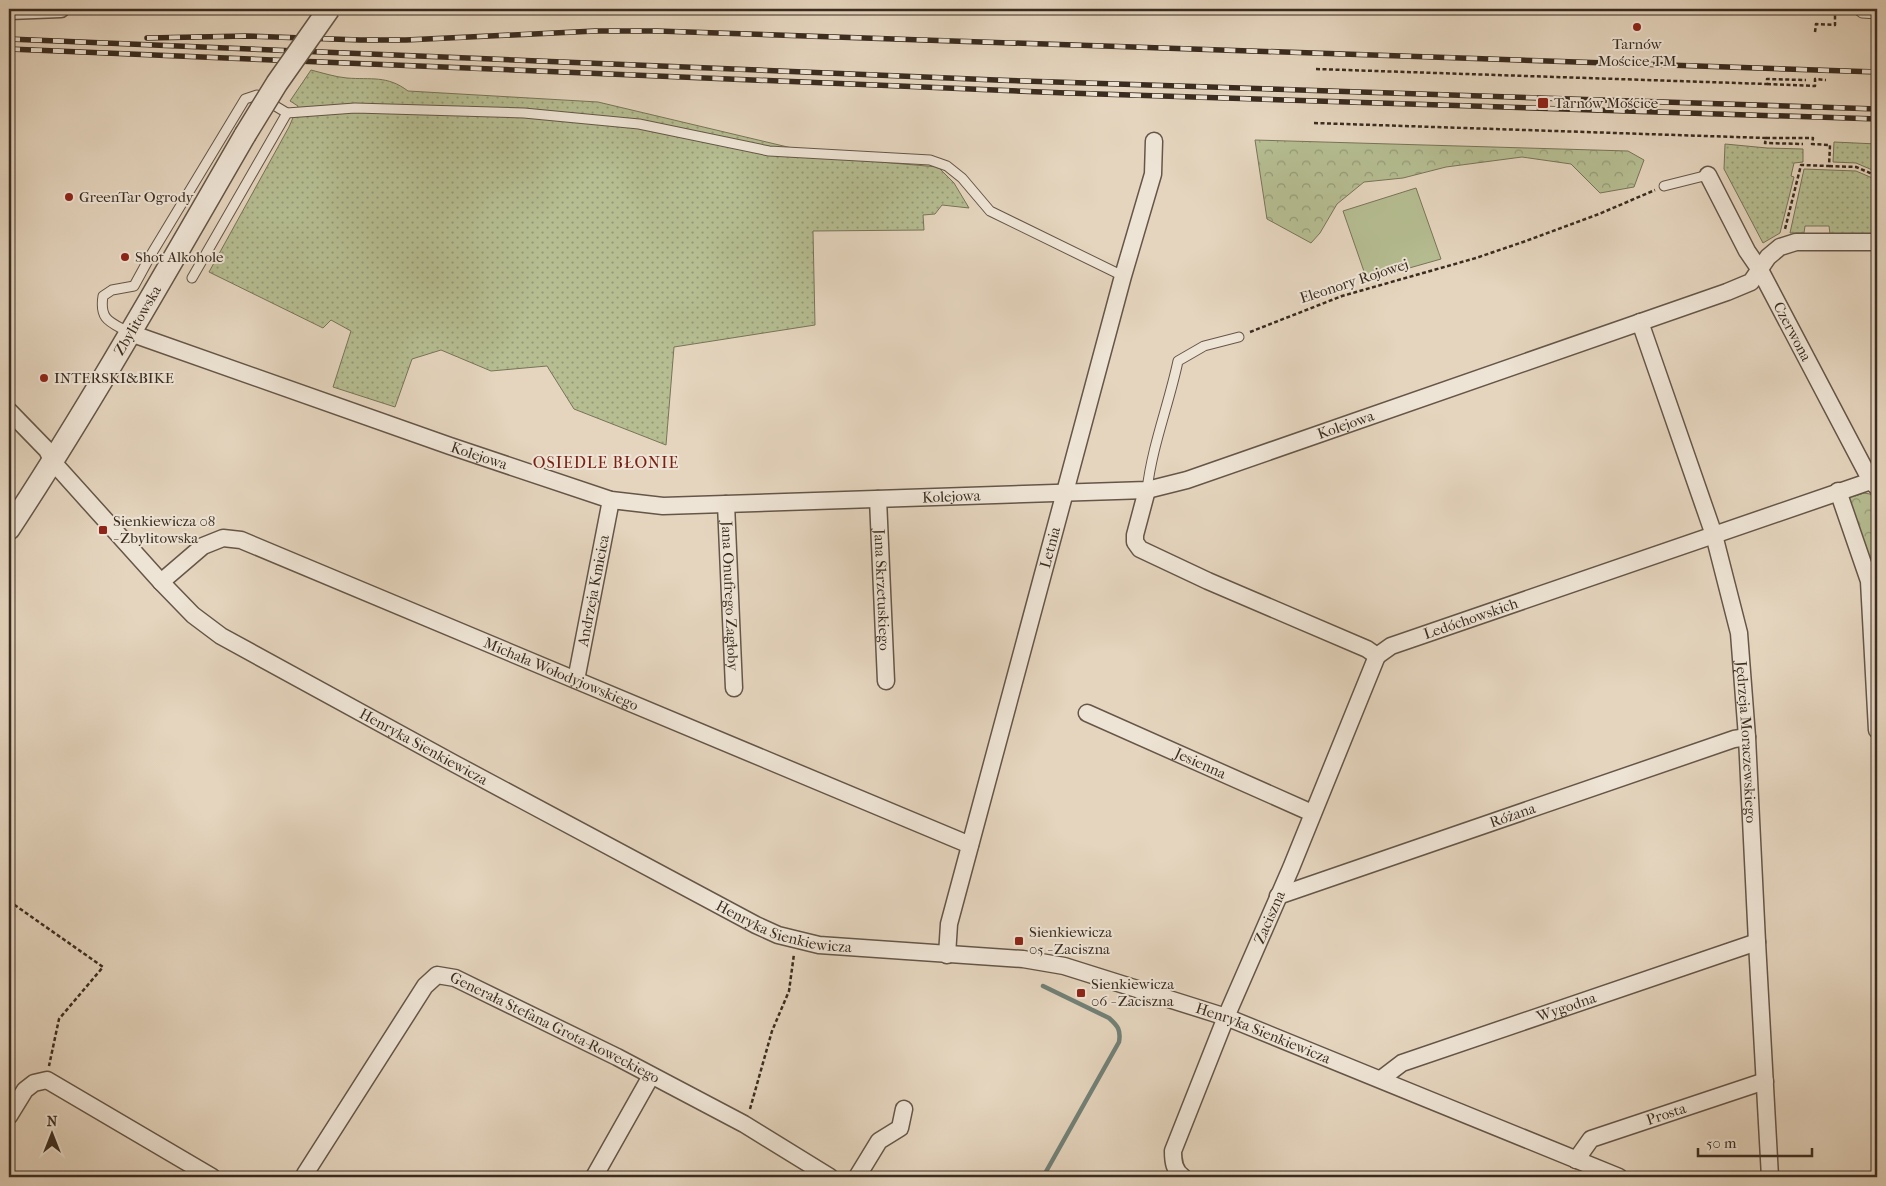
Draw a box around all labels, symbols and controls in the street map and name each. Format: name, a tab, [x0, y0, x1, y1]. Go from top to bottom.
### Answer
marker: Tarnów Mościce TM	[1631, 21, 1643, 33]
place label: Tarnów Mościce TM	[1598, 35, 1677, 70]
place label: Tarnów Mościce	[1554, 94, 1659, 112]
marker: Tarnów Mościce	[1536, 96, 1550, 110]
place label: GreenTar Ogrody	[79, 188, 195, 206]
marker: GreenTar Ogrody	[63, 191, 75, 203]
place label: Shot Alkohole	[135, 248, 224, 266]
marker: Shot Alkohole	[119, 251, 131, 263]
street label: Eleonory Rojowej	[1297, 255, 1411, 307]
street label: Zbylitowska	[110, 281, 166, 359]
street label: Czerwona	[1769, 299, 1816, 365]
place label: INTERSKI&BIKE	[54, 369, 174, 387]
marker: INTERSKI&BIKE	[38, 372, 50, 384]
street label: Kolejowa	[1315, 406, 1377, 443]
street label: Kolejowa	[448, 438, 511, 474]
district label: OSIEDLE BŁONIE	[533, 453, 679, 472]
street label: Kolejowa	[922, 486, 982, 506]
place label: Sienkiewicza 08 - Zbylitowska	[113, 512, 215, 547]
street label: Jana Onufrego Zagłoby	[718, 520, 742, 672]
marker: Sienkiewicza 08 - Zbylitowska	[97, 524, 109, 536]
street label: Letnia	[1036, 524, 1065, 570]
street label: Jana Skrzetuskiego	[870, 528, 894, 651]
street label: Andrzeja Kmicica	[574, 532, 613, 649]
street label: Ledóchowskich	[1421, 594, 1521, 643]
street label: Michała Wołodyjowskiego	[481, 634, 642, 714]
street label: Jędrzeja Moraczewskiego	[1732, 660, 1760, 824]
street label: Henryka Sienkiewicza	[356, 704, 492, 789]
street label: Jesienna	[1171, 744, 1230, 783]
street label: Różana	[1487, 799, 1539, 832]
street label: Zaciszna	[1250, 887, 1289, 947]
street label: Henryka Sienkiewicza	[713, 896, 853, 956]
place label: Sienkiewicza 05 - Zaciszna	[1029, 923, 1113, 958]
marker: Sienkiewicza 05 - Zaciszna	[1013, 935, 1025, 947]
street label: Generała Stefana Grota-Roweckiego	[447, 968, 663, 1087]
place label: Sienkiewicza 06 - Zaciszna	[1091, 975, 1175, 1010]
marker: Sienkiewicza 06 - Zaciszna	[1075, 987, 1087, 999]
street label: Wygodna	[1533, 988, 1599, 1026]
street label: Henryka Sienkiewicza	[1194, 999, 1334, 1068]
street label: Prosta	[1644, 1099, 1689, 1129]
north arrow	[28, 1108, 78, 1158]
text: N	[47, 1113, 58, 1130]
scale bar	[1698, 1126, 1812, 1158]
text: 50 m	[1706, 1134, 1737, 1152]

